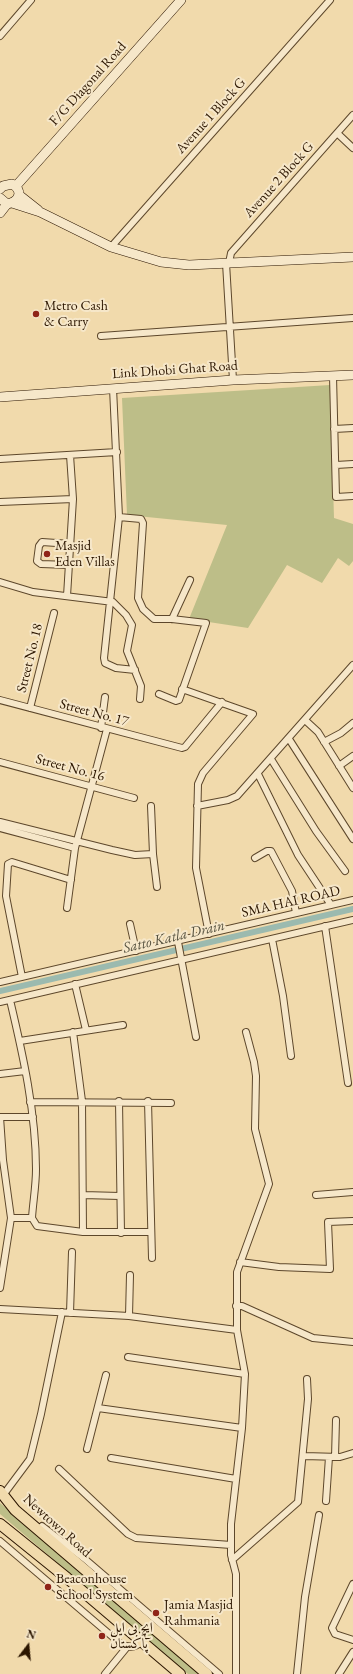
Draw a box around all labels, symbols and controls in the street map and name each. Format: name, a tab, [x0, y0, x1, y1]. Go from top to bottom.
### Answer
street label: F/G Diagonal Road	[46, 39, 130, 129]
street label: Avenue 1 Block G	[173, 75, 249, 157]
street label: Avenue 2 Block G	[241, 139, 317, 221]
place label: Metro Cash & Carry	[44, 298, 108, 330]
marker: Metro Cash & Carry	[31, 309, 41, 319]
street label: Link Dhobi Ghat Road	[112, 357, 238, 383]
place label: Masjid Eden Villas	[55, 538, 115, 570]
marker: Masjid Eden Villas	[42, 549, 52, 559]
street label: Street No. 18	[13, 622, 47, 694]
street label: Street No. 17	[58, 696, 130, 730]
street label: Street No. 16	[34, 751, 106, 785]
street label: SMA HAI ROAD	[240, 882, 342, 922]
water label: Satto Katla Drain	[121, 917, 227, 957]
street label: Newtown Road	[19, 1491, 95, 1561]
place label: Beaconhouse School System	[56, 1571, 133, 1604]
marker: Beaconhouse School System	[43, 1582, 53, 1592]
place label: Jamia Masjid Rahmania	[164, 1597, 233, 1630]
marker: Jamia Masjid Rahmania	[151, 1608, 161, 1618]
place label: ایچ بی ایل پاکستان	[110, 1620, 153, 1652]
north arrow	[8, 1626, 48, 1666]
text: N	[25, 1627, 38, 1642]
marker: ایچ بی ایل پاکستان	[97, 1631, 107, 1641]

